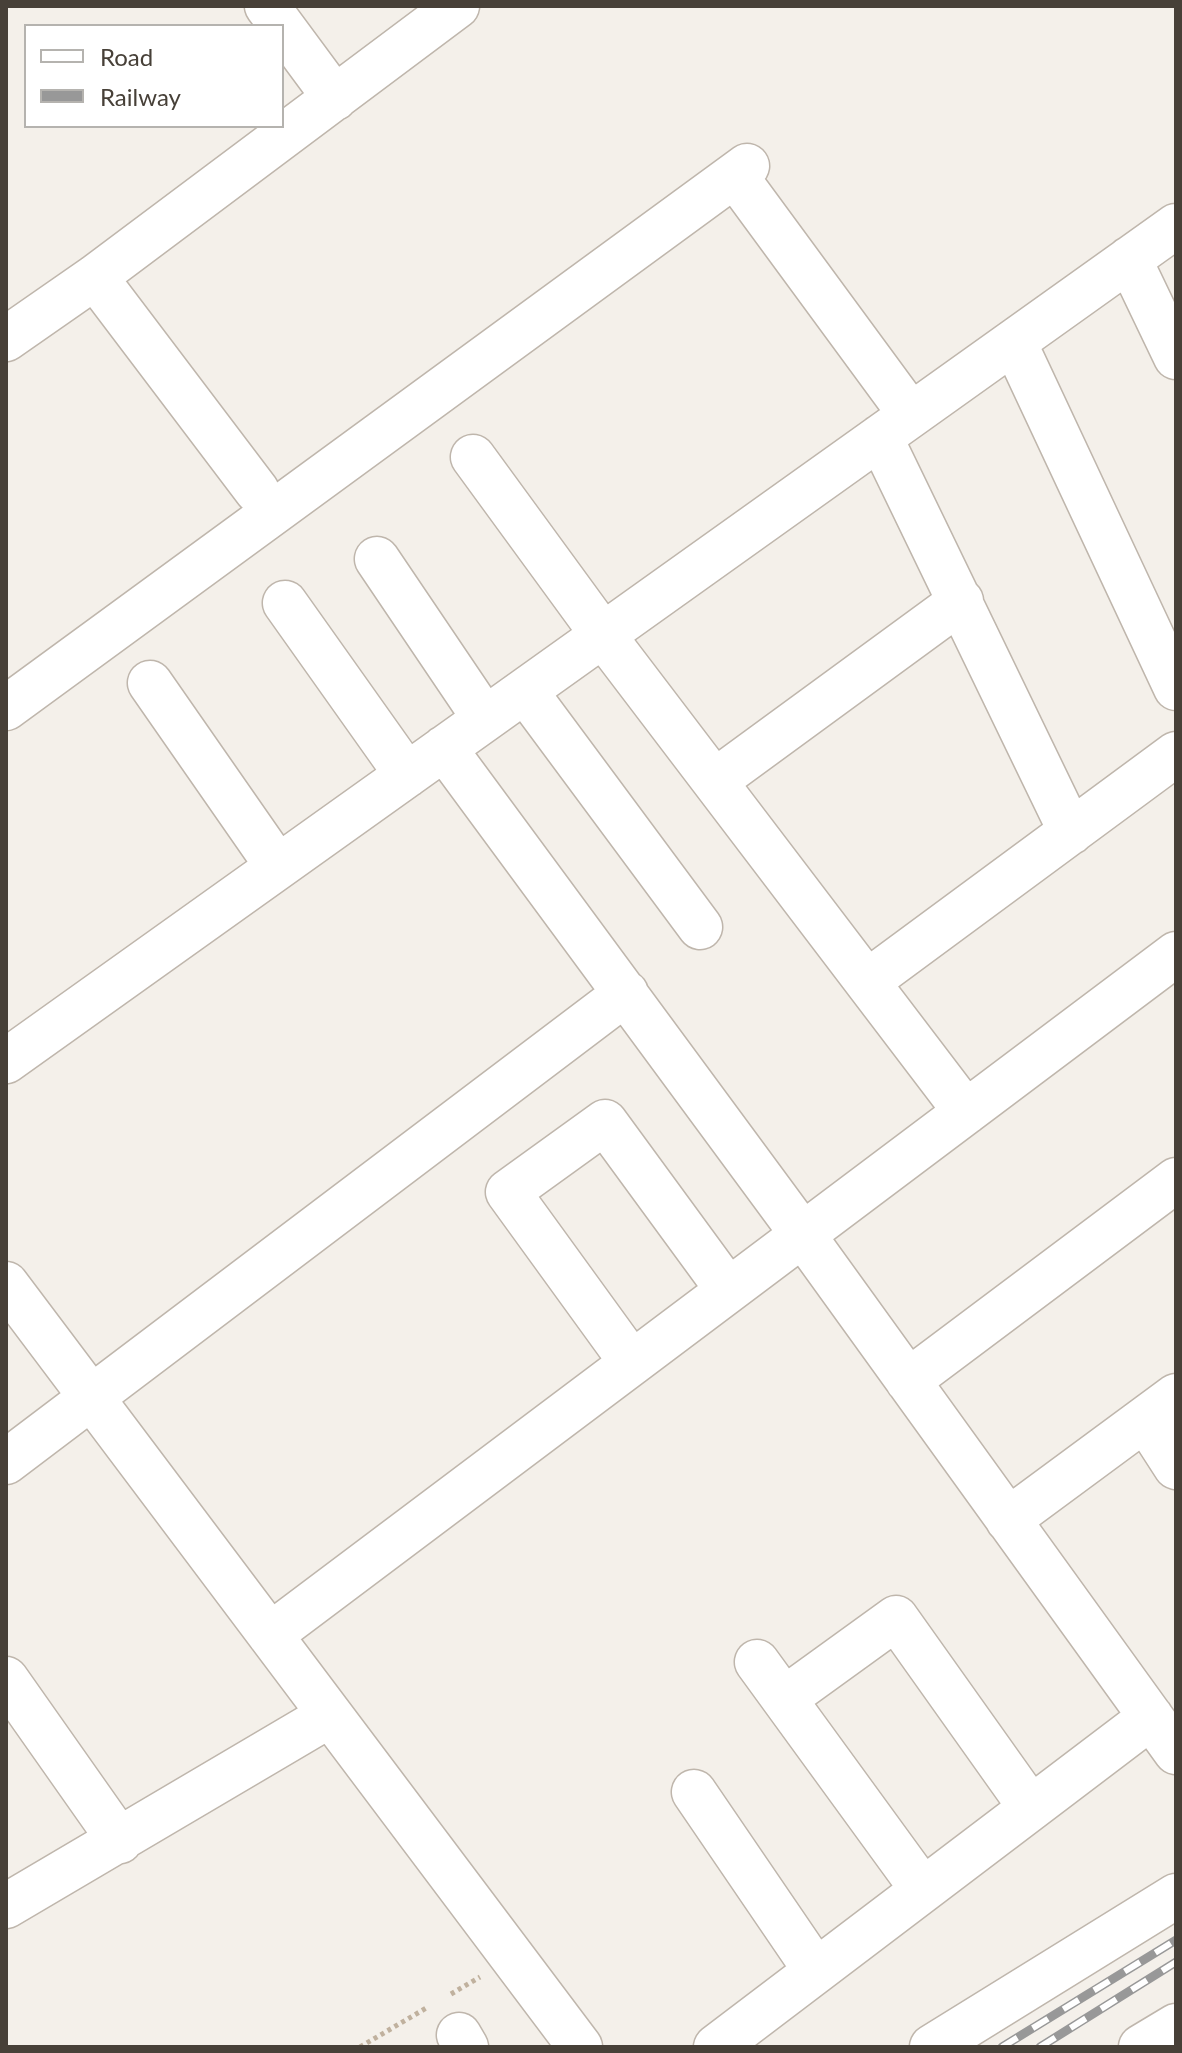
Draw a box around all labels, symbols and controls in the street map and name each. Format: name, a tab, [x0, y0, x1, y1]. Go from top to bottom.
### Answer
legend	[24, 24, 284, 128]
text: Road	[100, 42, 153, 71]
text: Railway	[100, 82, 181, 111]

